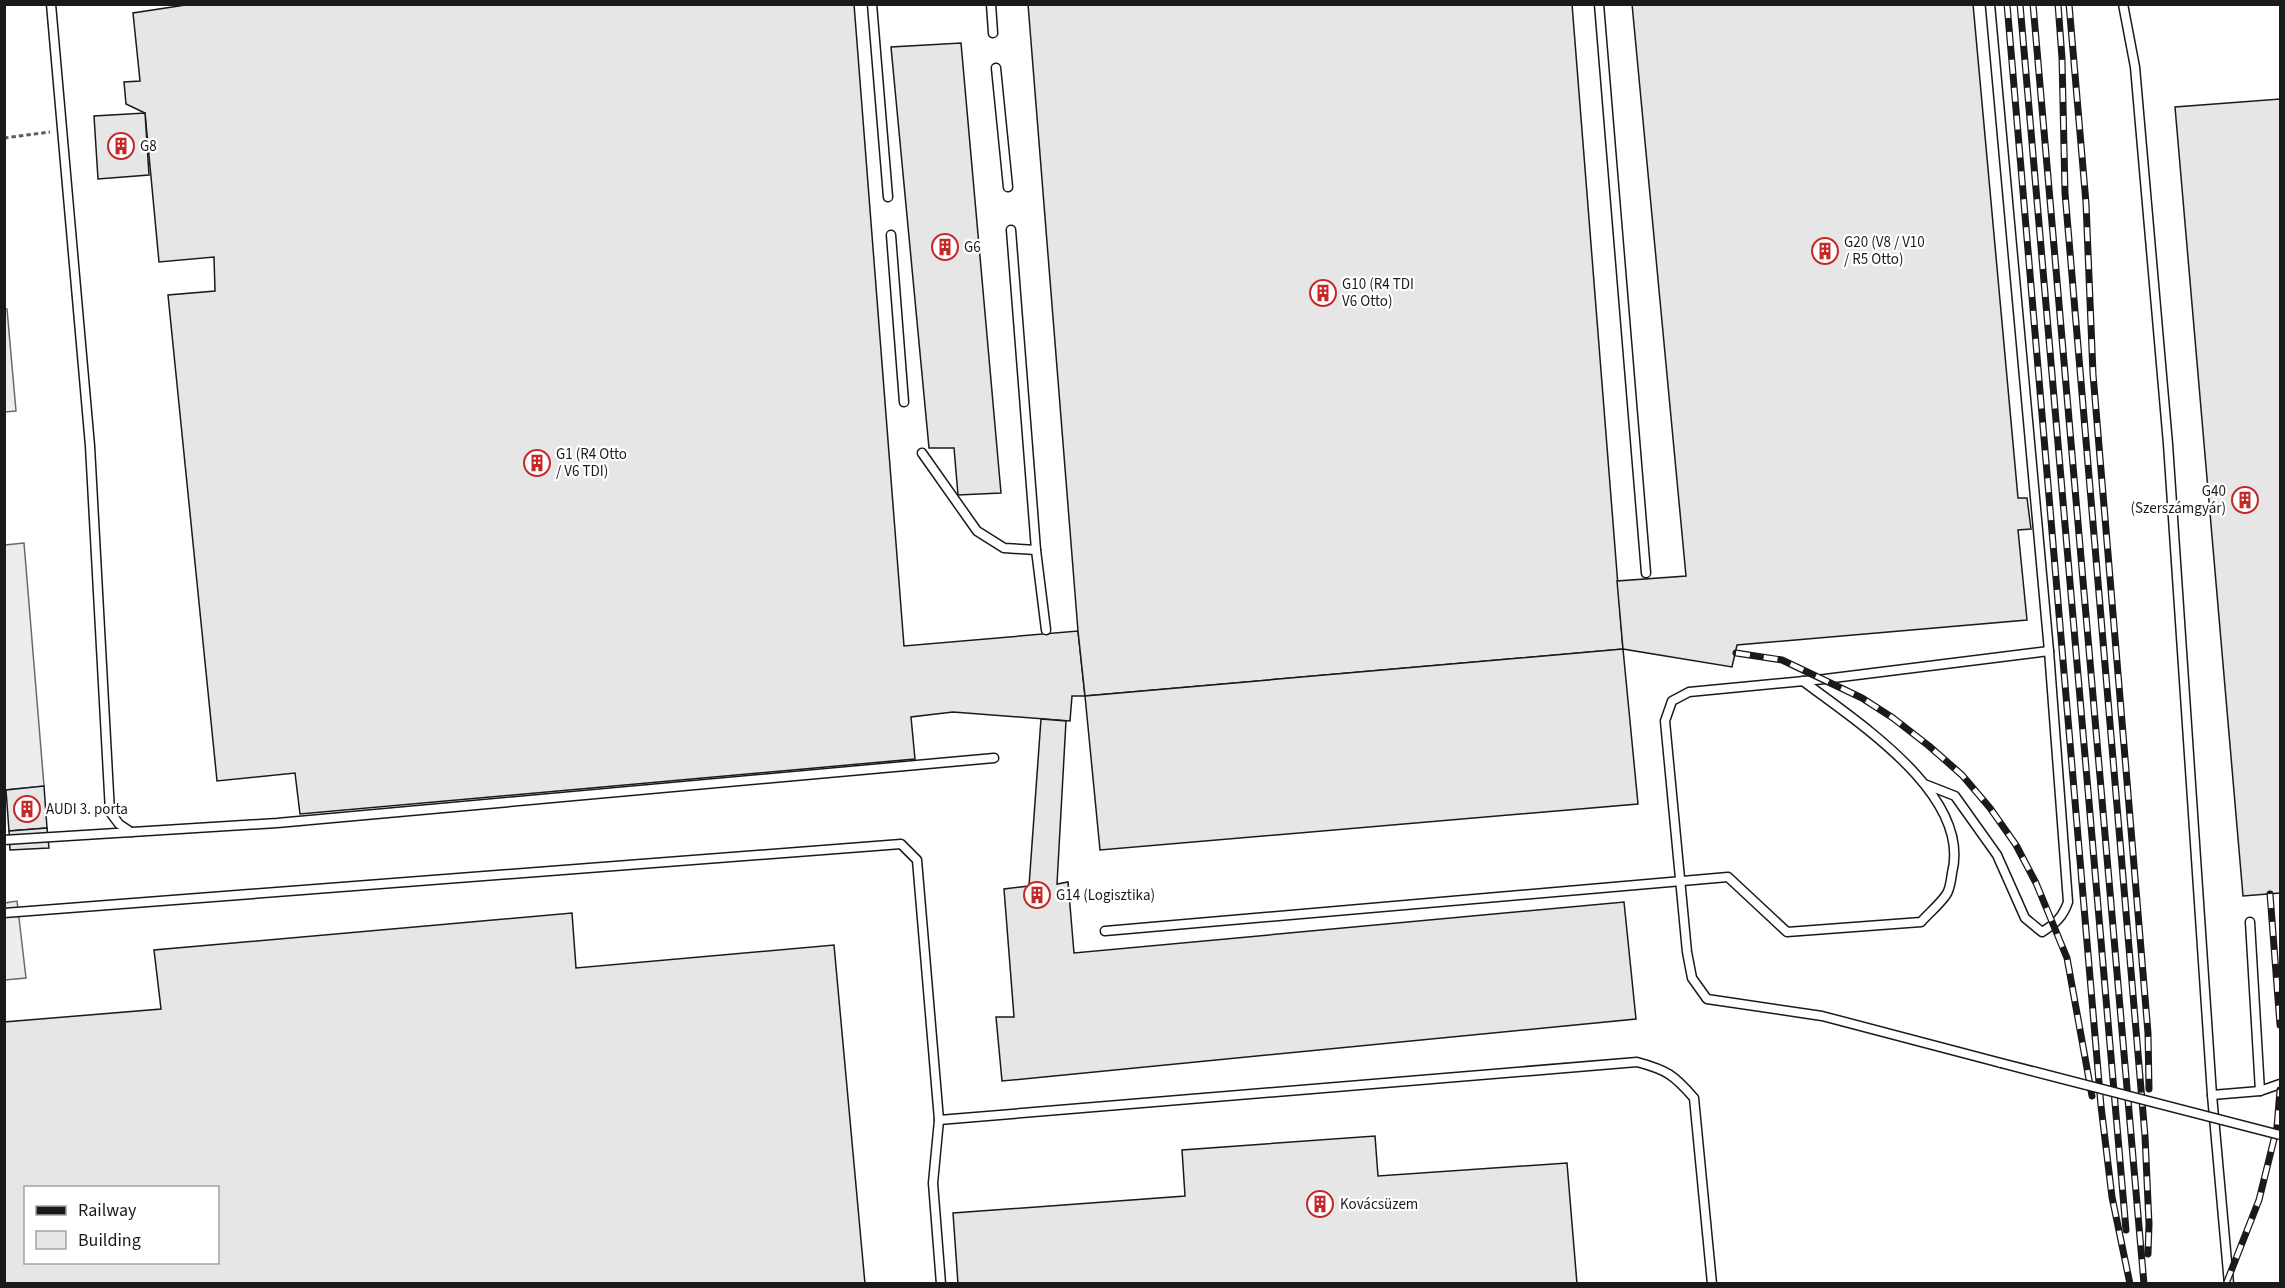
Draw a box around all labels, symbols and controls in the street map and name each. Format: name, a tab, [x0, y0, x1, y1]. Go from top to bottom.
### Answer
building icon: G8	[106, 131, 136, 161]
place label: G8	[140, 136, 157, 157]
building icon: G6	[930, 232, 960, 262]
place label: G20 (V8 / V10 / R5 Otto)	[1844, 232, 1925, 270]
building icon: G20 (V8 / V10 / R5 Otto)	[1810, 236, 1840, 266]
place label: G6	[964, 237, 981, 258]
place label: G10 (R4 TDI V6 Otto)	[1342, 274, 1414, 312]
building icon: G10 (R4 TDI V6 Otto)	[1308, 278, 1338, 308]
place label: G1 (R4 Otto / V6 TDI)	[556, 444, 627, 482]
building icon: G1 (R4 Otto / V6 TDI)	[522, 448, 552, 478]
place label: G40 (Szerszámgyár)	[2131, 481, 2226, 519]
building icon: G40 (Szerszámgyár)	[2230, 485, 2260, 515]
building icon: AUDI 3. porta	[12, 794, 42, 824]
place label: AUDI 3. porta	[46, 799, 128, 820]
building icon: G14 (Logisztika)	[1022, 880, 1052, 910]
place label: G14 (Logisztika)	[1056, 885, 1155, 906]
legend	[24, 1186, 219, 1264]
building icon: Kovácsüzem	[1305, 1189, 1335, 1219]
place label: Kovácsüzem	[1340, 1194, 1418, 1215]
text: Railway	[78, 1198, 137, 1223]
text: Building	[78, 1228, 141, 1253]

